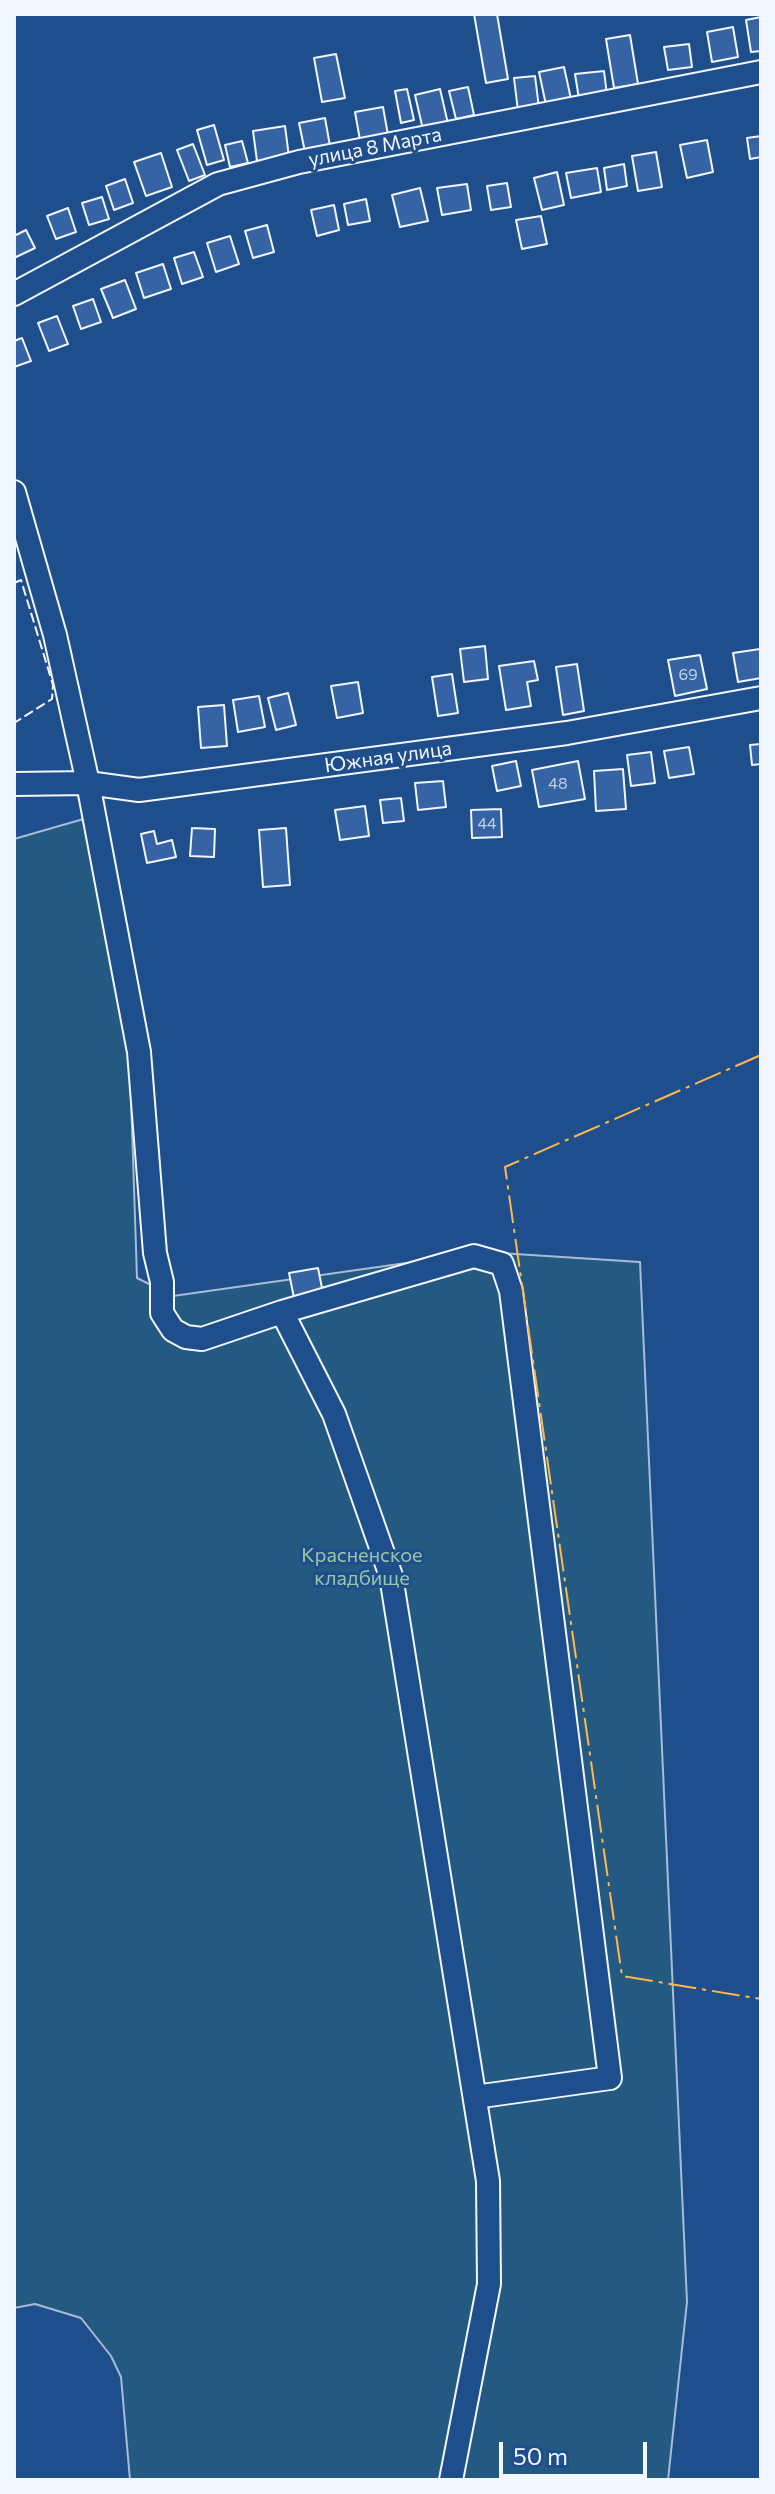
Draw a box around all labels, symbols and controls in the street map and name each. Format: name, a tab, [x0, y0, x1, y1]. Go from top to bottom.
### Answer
street label: улица 8 Марта	[306, 122, 444, 172]
house number: 69	[678, 665, 698, 685]
street label: Южная улица	[323, 736, 453, 778]
house number: 48	[548, 774, 568, 794]
house number: 44	[477, 814, 497, 834]
park label: Красненское кладбище	[301, 1543, 423, 1590]
scale bar	[503, 2426, 651, 2476]
text: 50 m	[513, 2441, 568, 2470]

